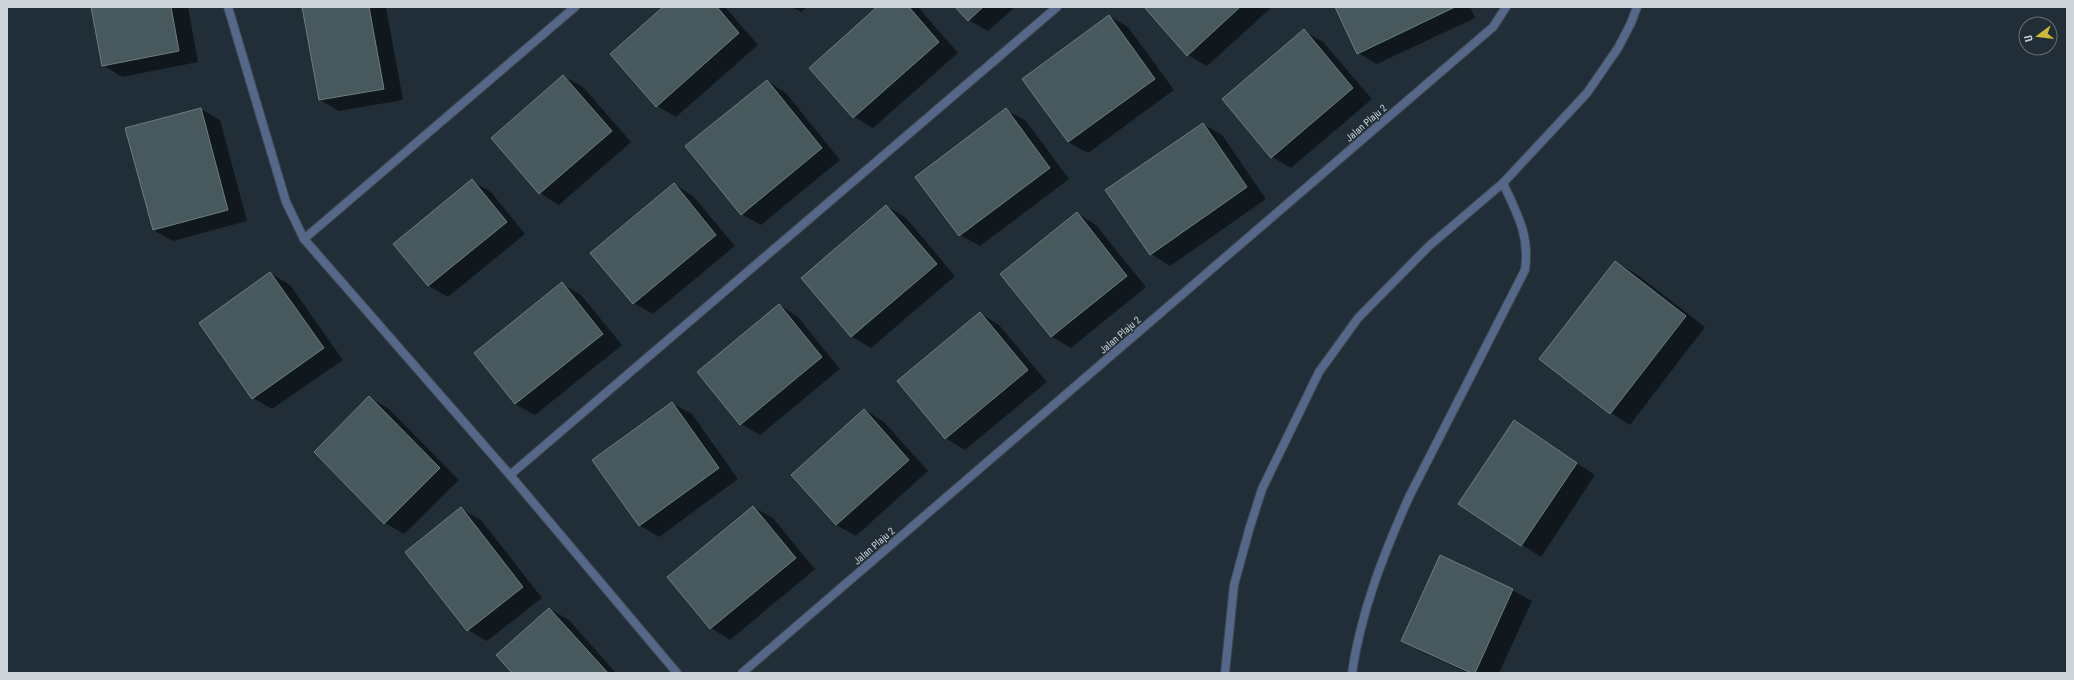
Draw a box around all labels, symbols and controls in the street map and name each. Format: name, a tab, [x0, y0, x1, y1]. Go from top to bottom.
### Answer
north arrow	[2018, 16, 2058, 56]
text: U	[2022, 34, 2036, 43]
street label: Jalan Plaju 2	[1343, 102, 1389, 144]
street label: Jalan Plaju 2	[1097, 314, 1143, 356]
street label: Jalan Plaju 2	[851, 525, 897, 567]

